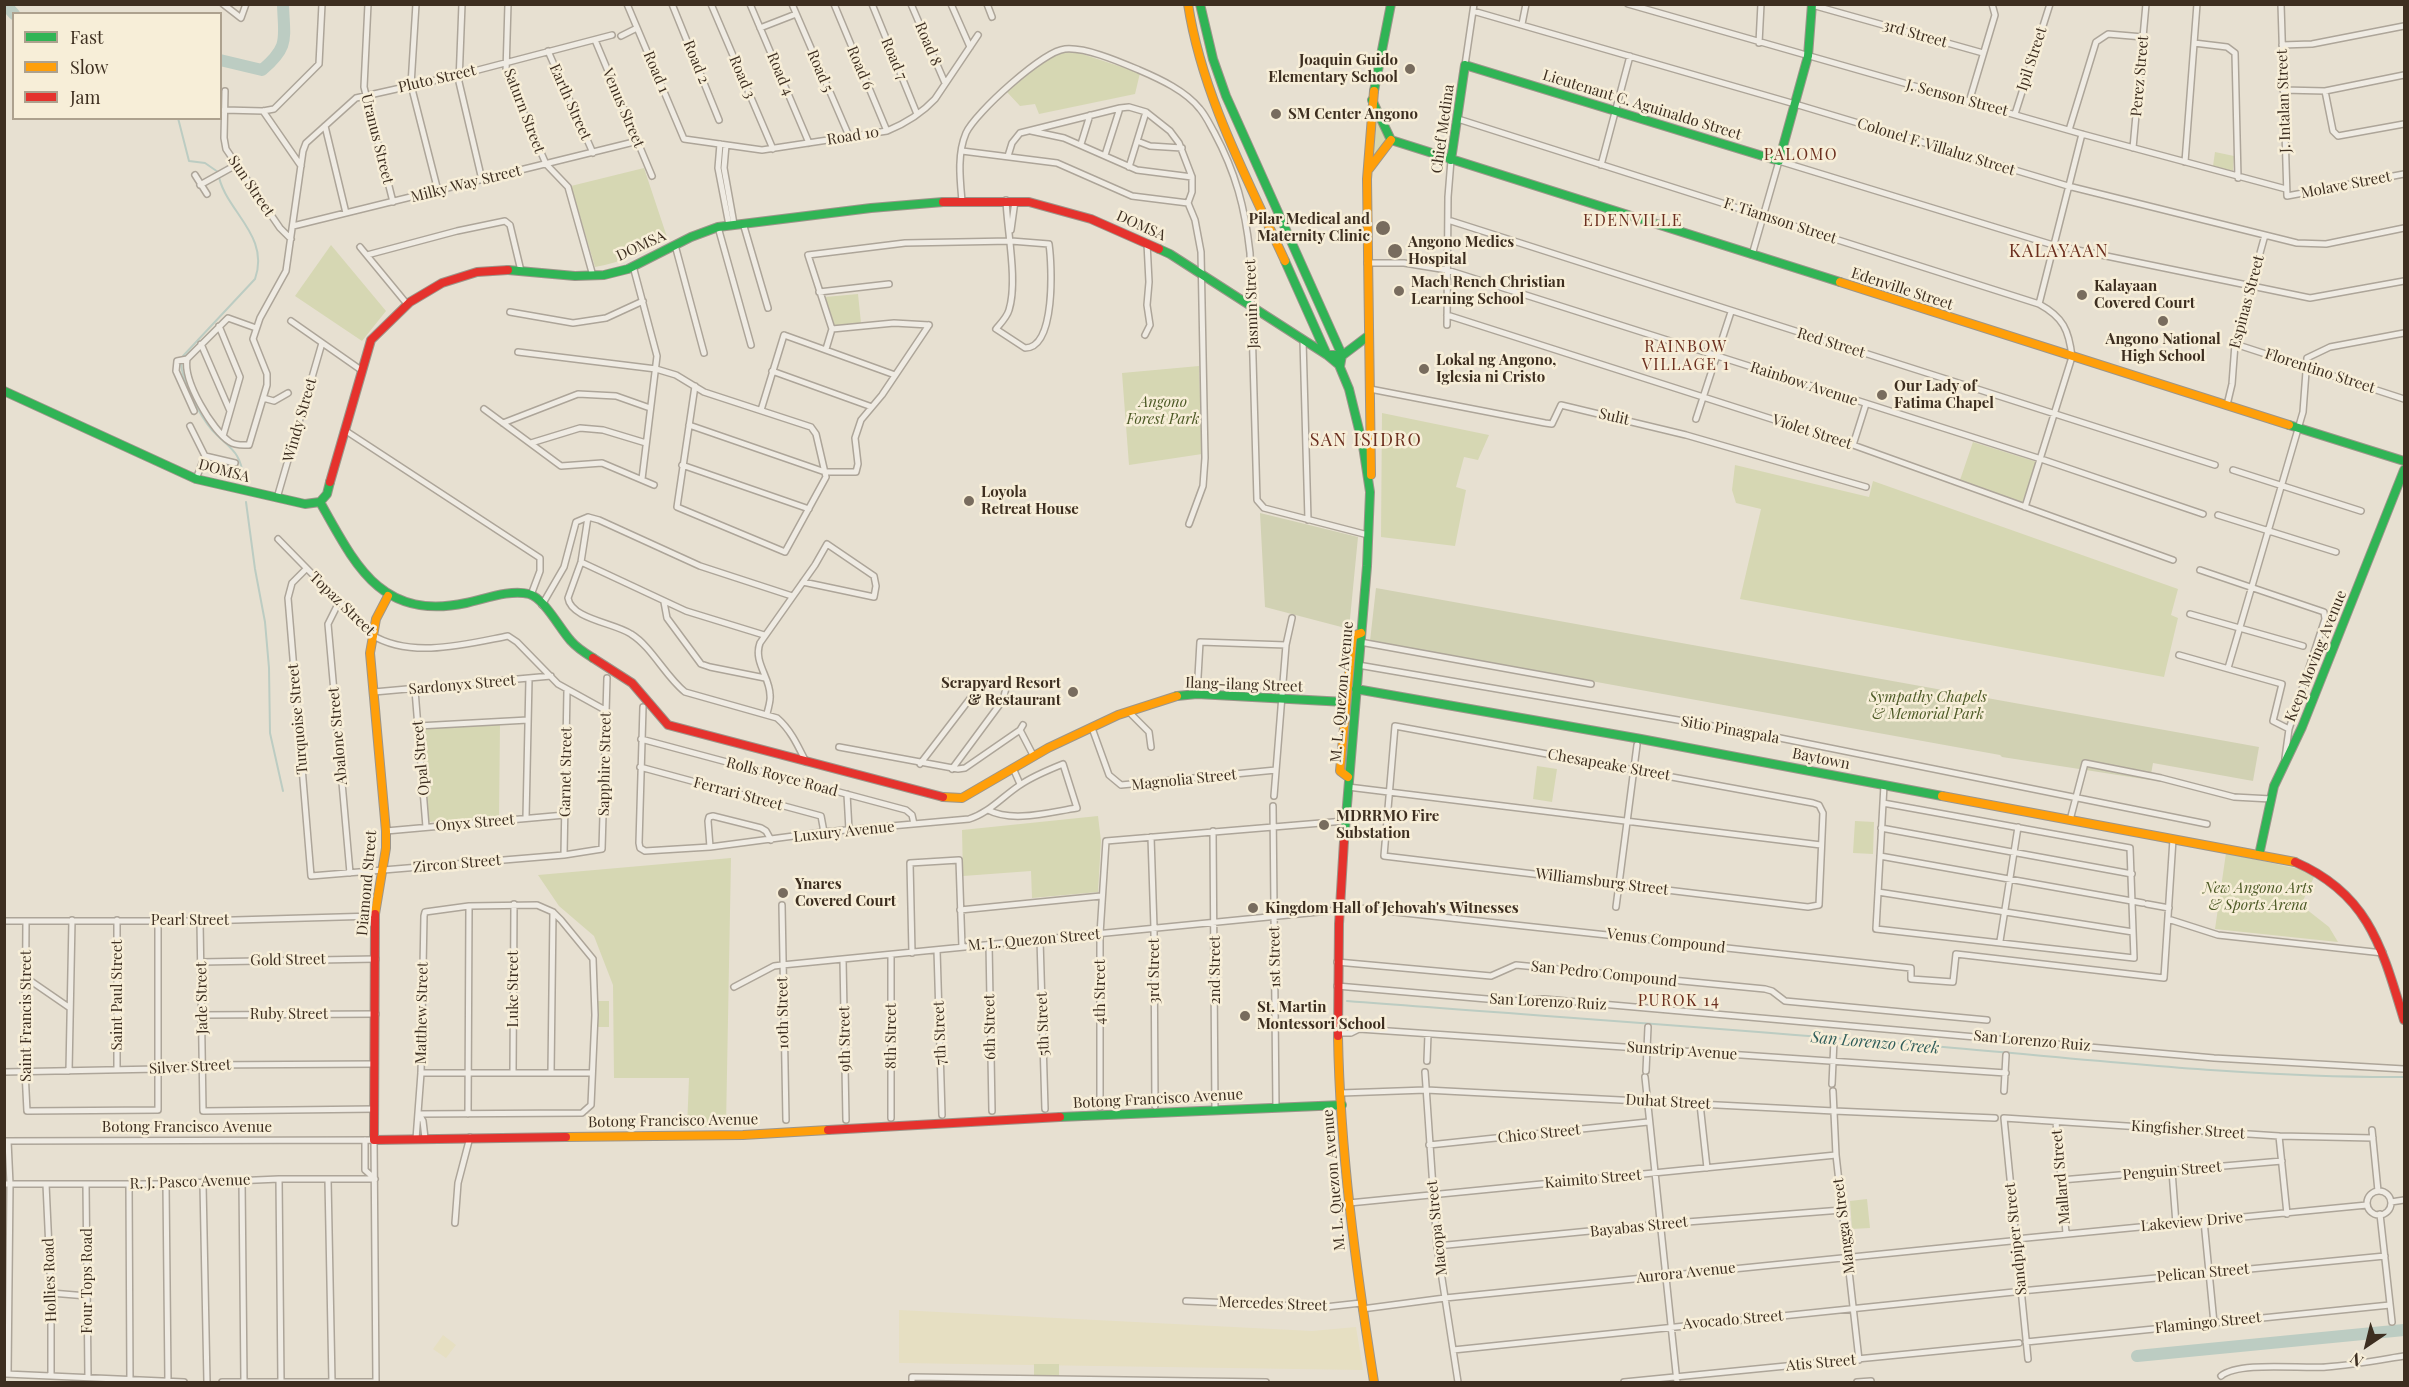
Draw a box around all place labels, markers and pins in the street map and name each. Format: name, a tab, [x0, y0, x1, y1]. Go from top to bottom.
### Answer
place label: Joaquin Guido Elementary School	[1268, 51, 1398, 86]
marker: Joaquin Guido Elementary School	[1403, 62, 1417, 76]
place label: SM Center Angono	[1288, 105, 1418, 123]
marker: SM Center Angono	[1269, 107, 1283, 121]
place label: Pilar Medical and Maternity Clinic	[1249, 210, 1370, 245]
marker: Pilar Medical and Maternity Clinic	[1374, 219, 1392, 237]
place label: Angono Medics Hospital	[1408, 233, 1514, 268]
marker: Angono Medics Hospital	[1386, 242, 1404, 260]
place label: Mach Rench Christian Learning School	[1411, 273, 1565, 308]
place label: Kalayaan Covered Court	[2094, 277, 2195, 312]
marker: Mach Rench Christian Learning School	[1392, 284, 1406, 298]
marker: Kalayaan Covered Court	[2075, 288, 2089, 302]
marker: Angono National High School	[2156, 314, 2170, 328]
place label: Angono National High School	[2105, 330, 2221, 365]
place label: Lokal ng Angono, Iglesia ni Cristo	[1436, 351, 1556, 386]
marker: Lokal ng Angono, Iglesia ni Cristo	[1417, 362, 1431, 376]
place label: Our Lady of Fatima Chapel	[1894, 377, 1994, 412]
marker: Our Lady of Fatima Chapel	[1875, 388, 1889, 402]
place label: Loyola Retreat House	[981, 483, 1079, 518]
marker: Loyola Retreat House	[962, 494, 976, 508]
place label: Scrapyard Resort & Restaurant	[941, 674, 1061, 709]
marker: Scrapyard Resort & Restaurant	[1066, 685, 1080, 699]
place label: MDRRMO Fire Substation	[1336, 807, 1439, 842]
marker: MDRRMO Fire Substation	[1317, 818, 1331, 832]
place label: Ynares Covered Court	[795, 875, 896, 910]
marker: Ynares Covered Court	[776, 886, 790, 900]
place label: Kingdom Hall of Jehovah's Witnesses	[1265, 899, 1519, 917]
marker: Kingdom Hall of Jehovah's Witnesses	[1246, 901, 1260, 915]
place label: St. Martin Montessori School	[1257, 998, 1385, 1033]
marker: St. Martin Montessori School	[1238, 1009, 1252, 1023]

